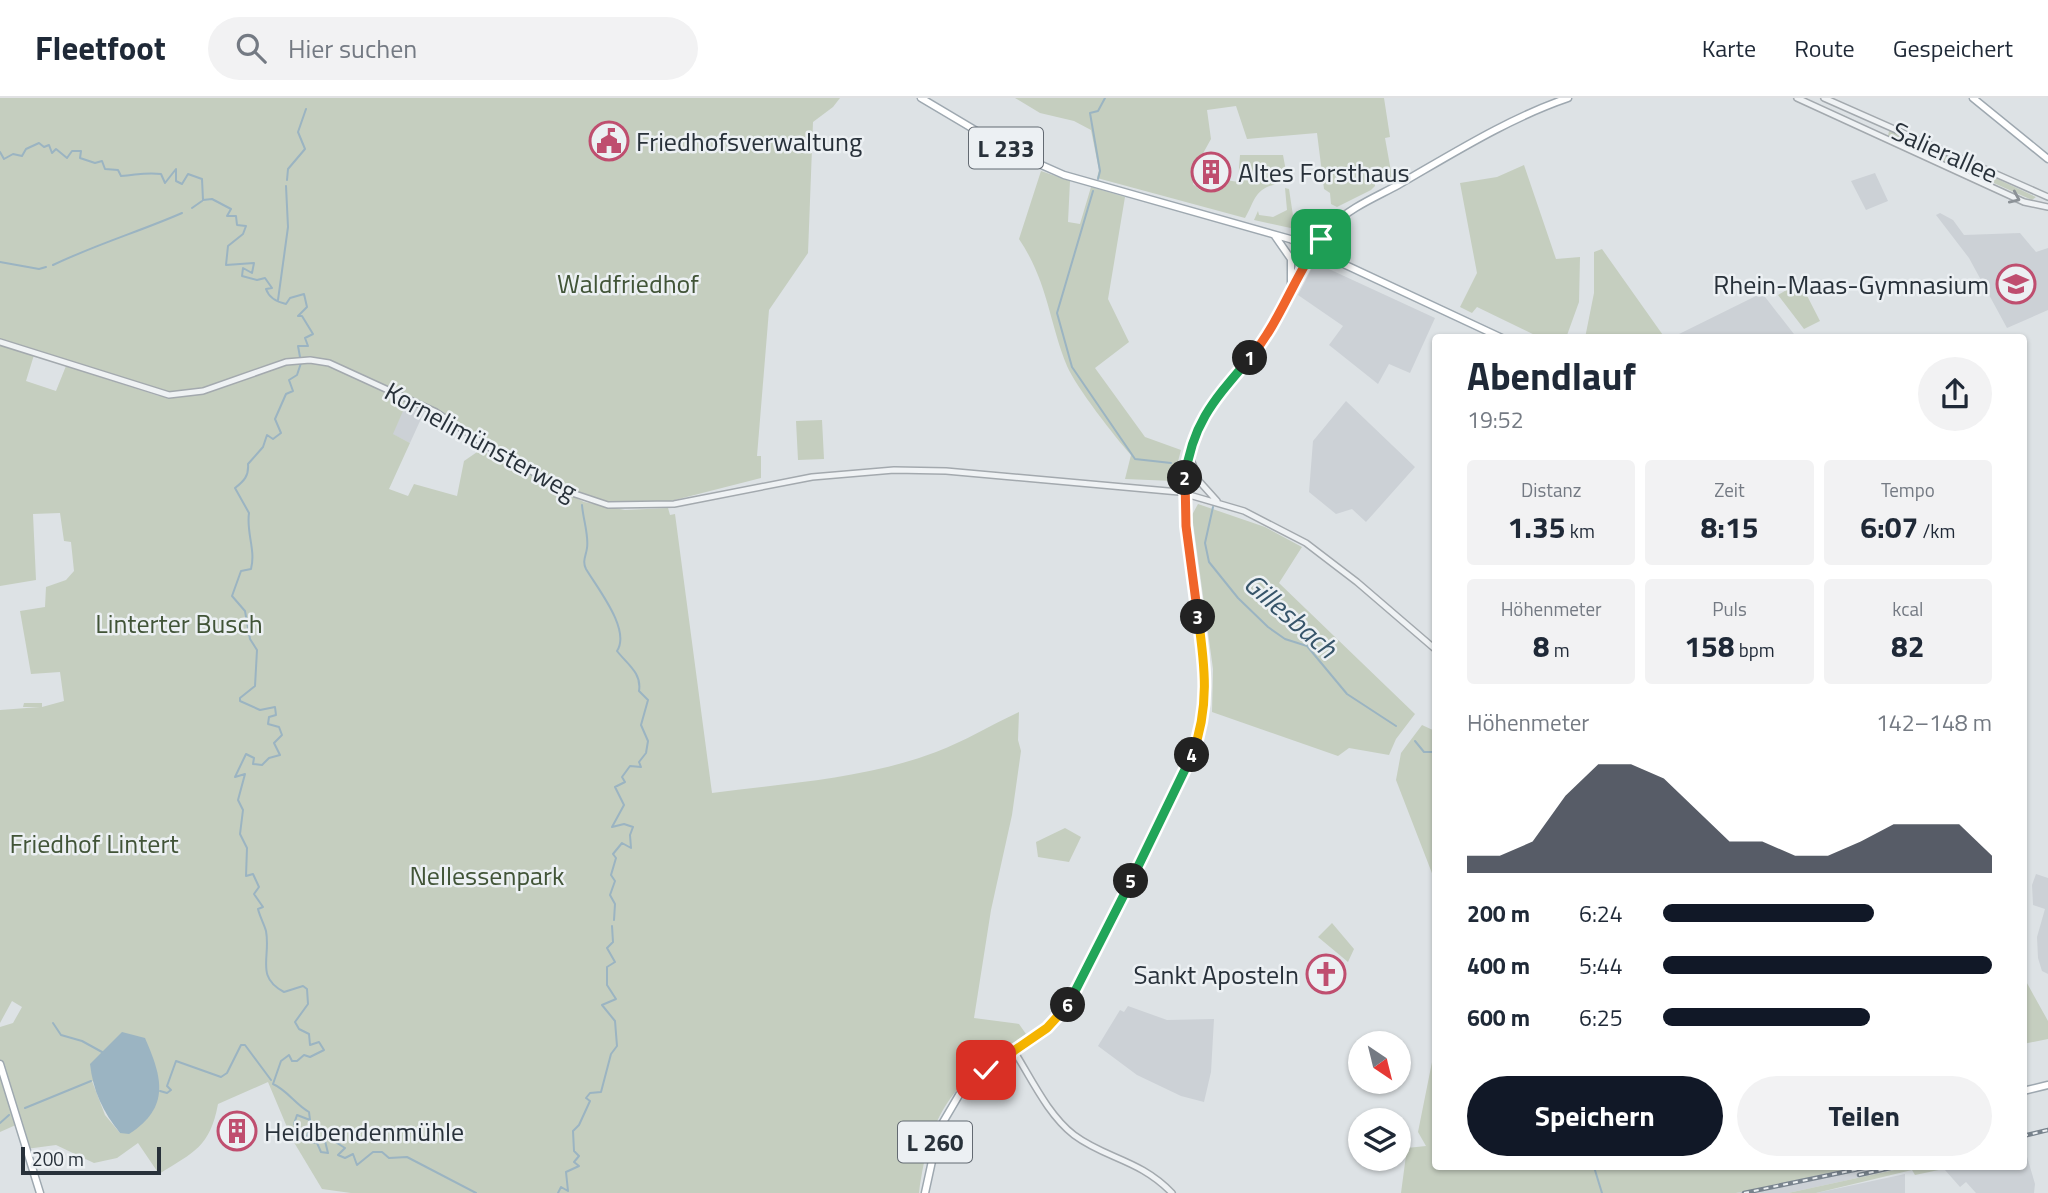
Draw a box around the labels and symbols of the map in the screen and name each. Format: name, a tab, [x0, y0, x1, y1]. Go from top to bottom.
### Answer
street label: Salierallee	[1886, 111, 2004, 193]
public building icon: Friedhofsverwaltung	[588, 120, 630, 162]
place label: Friedhofsverwaltung	[636, 122, 862, 161]
road number: L 233	[969, 128, 1043, 168]
building icon: Altes Forsthaus	[1190, 151, 1232, 193]
place label: Altes Forsthaus	[1238, 153, 1410, 192]
one-way arrow	[2008, 190, 2020, 204]
pin	[1291, 209, 1351, 269]
school or university icon: Rhein-Maas-Gymnasium	[1995, 263, 2037, 305]
park label: Waldfriedhof	[557, 264, 699, 303]
place label: Rhein-Maas-Gymnasium	[1713, 265, 1989, 304]
pin: 1	[1232, 341, 1268, 376]
street label: Kornelimünsterweg	[378, 372, 584, 510]
pin: 2	[1168, 460, 1202, 496]
water label: Gillesbach	[1235, 562, 1348, 669]
pin: 3	[1180, 600, 1216, 634]
park label: Linterter Busch	[95, 604, 263, 643]
pin: 4	[1174, 738, 1210, 772]
park label: Friedhof Lintert	[9, 824, 179, 863]
park label: Nellessenpark	[409, 856, 565, 895]
pin: 5	[1114, 864, 1148, 898]
church icon: Sankt Aposteln	[1305, 953, 1347, 995]
place label: Sankt Aposteln	[1133, 955, 1299, 994]
pin: 6	[1050, 988, 1086, 1023]
north arrow	[1348, 1031, 1410, 1094]
pin	[956, 1040, 1016, 1100]
building icon: Heidbendenmühle	[216, 1110, 258, 1152]
place label: Heidbendenmühle	[264, 1112, 464, 1151]
road number: L 260	[898, 1122, 972, 1162]
scale bar	[21, 1144, 161, 1176]

